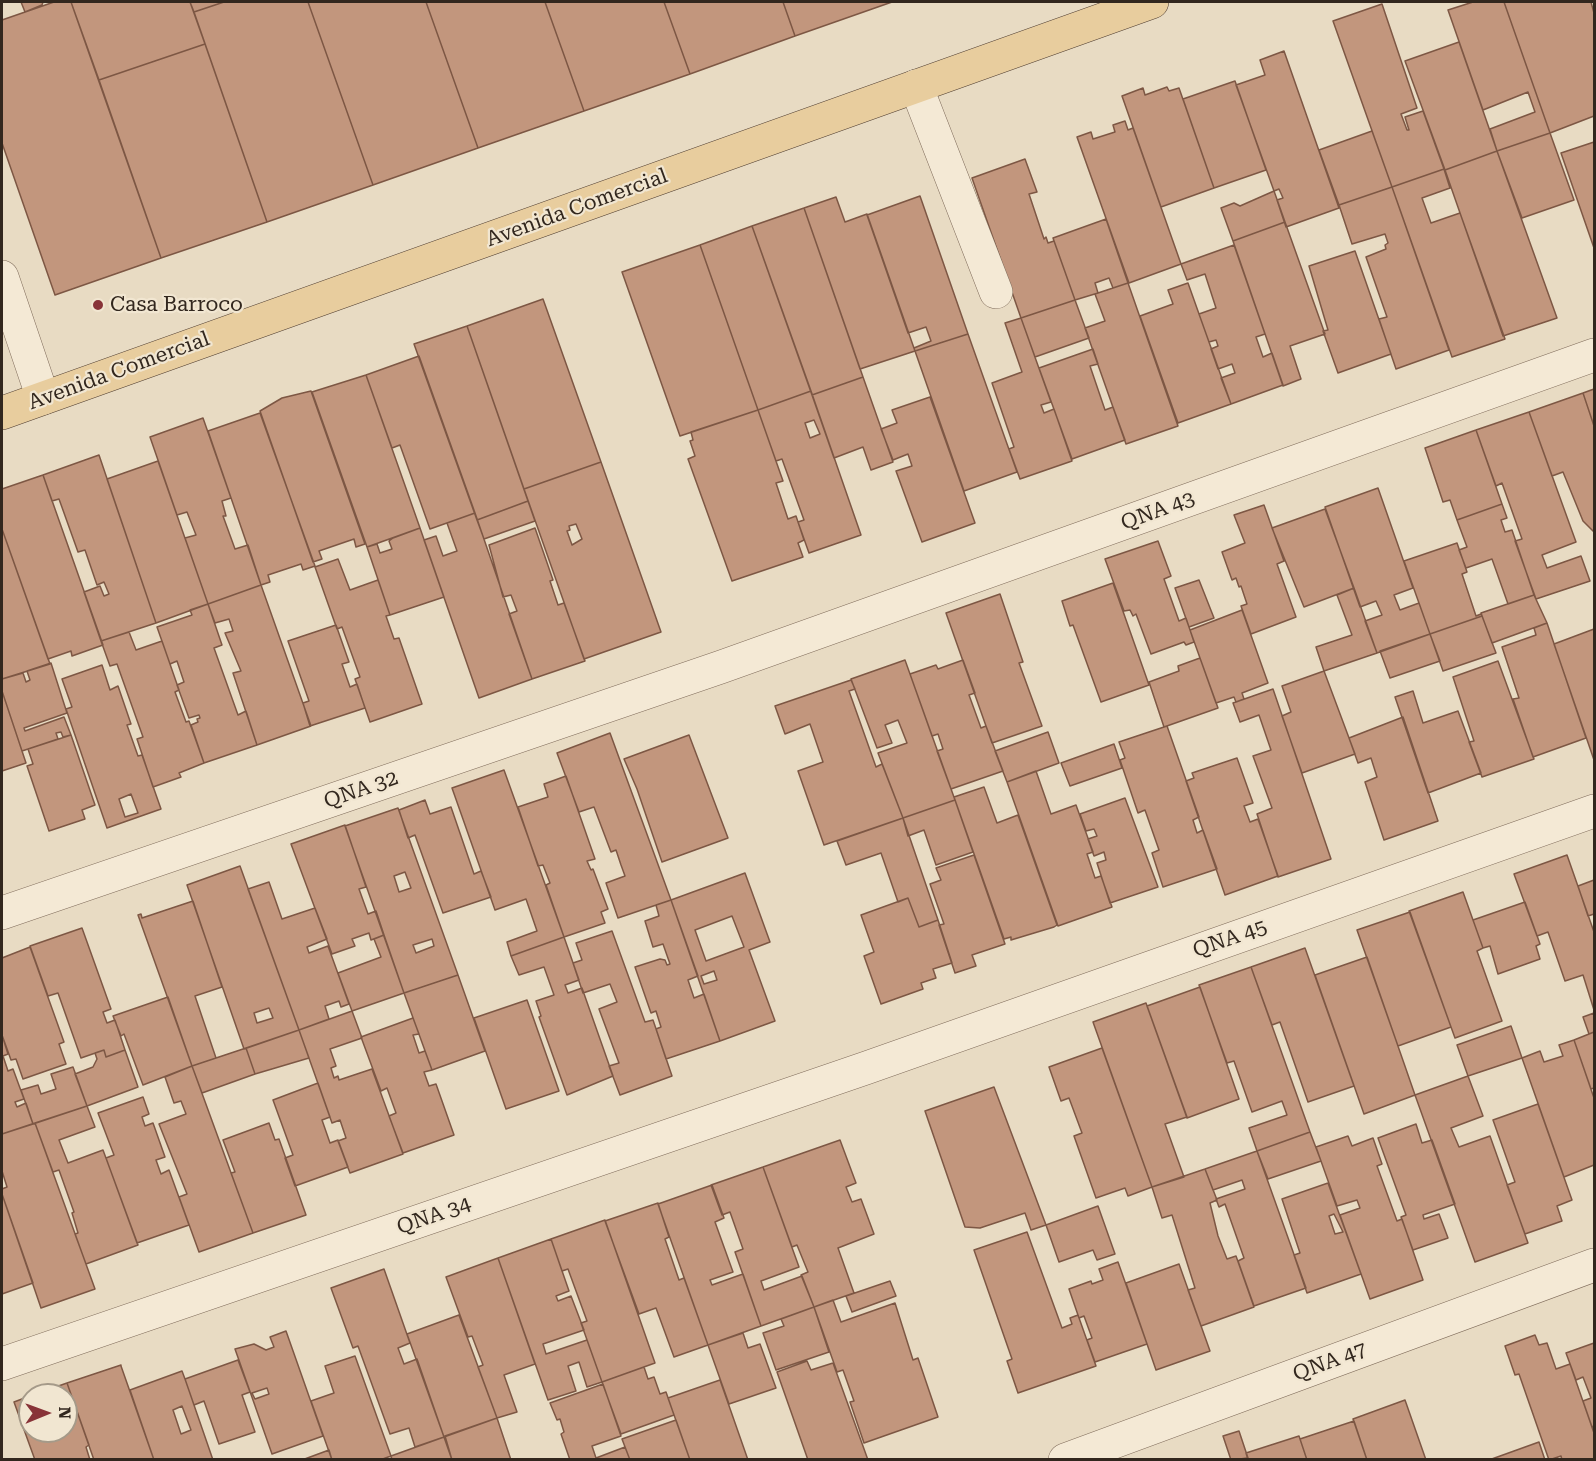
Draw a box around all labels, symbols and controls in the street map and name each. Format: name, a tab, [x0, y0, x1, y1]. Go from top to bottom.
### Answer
street label: Avenida Comercial	[483, 163, 671, 253]
place label: Casa Barroco	[110, 292, 243, 318]
marker: Casa Barroco	[91, 298, 105, 312]
street label: Avenida Comercial	[25, 326, 213, 416]
street label: QNA 43	[1118, 486, 1198, 536]
street label: QNA 32	[321, 766, 401, 814]
street label: QNA 45	[1190, 915, 1270, 963]
street label: QNA 34	[394, 1192, 474, 1240]
street label: QNA 47	[1290, 1337, 1370, 1387]
north arrow	[18, 1383, 78, 1443]
text: N	[55, 1406, 74, 1419]

